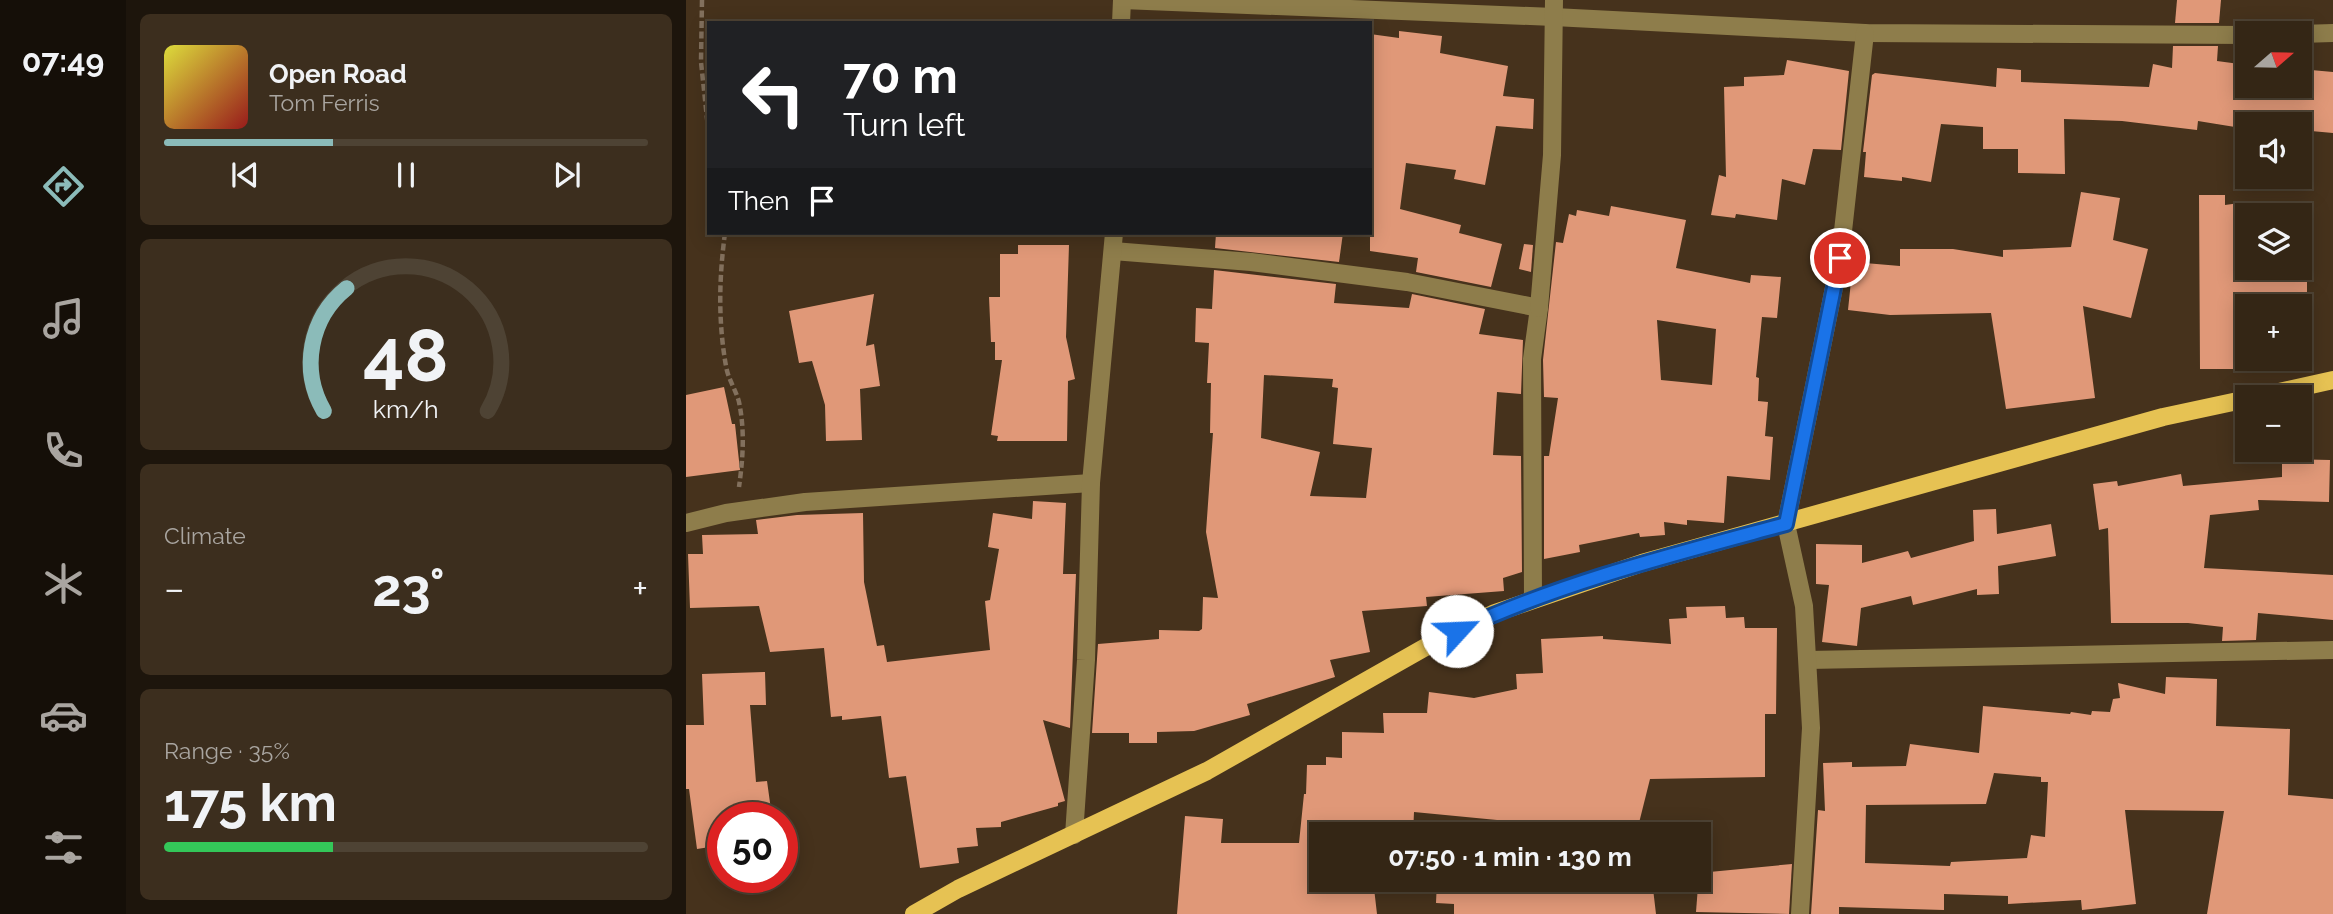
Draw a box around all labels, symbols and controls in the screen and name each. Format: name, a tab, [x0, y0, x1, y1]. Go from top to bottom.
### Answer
north arrow	[2235, 21, 2312, 98]
map controls	[2235, 21, 2312, 462]
text: 07:49	[22, 42, 104, 79]
text: 70 m	[843, 47, 958, 104]
icon: left	[728, 49, 819, 140]
text: Open Road	[269, 59, 407, 89]
text: Tom Ferris	[269, 89, 380, 116]
text: Turn left	[843, 106, 965, 143]
button: sound	[2235, 112, 2312, 189]
icon: previous	[226, 156, 264, 194]
icon: pause	[387, 156, 425, 194]
icon: next	[548, 156, 586, 194]
icon: directions	[39, 162, 88, 211]
icon: arrive	[803, 182, 841, 220]
text: Then	[728, 186, 789, 216]
button: layers	[2235, 203, 2312, 280]
pin	[1810, 228, 1870, 288]
icon: arrive	[1821, 239, 1859, 277]
icon: music	[39, 294, 88, 343]
button: +	[2235, 294, 2312, 371]
text: 48	[363, 313, 449, 398]
button: −	[2235, 385, 2312, 462]
text: km/h	[373, 393, 439, 423]
icon: phone	[39, 426, 88, 475]
text: Climate	[164, 522, 246, 549]
text: 23°	[372, 557, 445, 618]
icon: climate	[39, 559, 88, 608]
text: −	[164, 566, 184, 611]
text: +	[632, 566, 648, 611]
position arrow	[1420, 594, 1494, 668]
icon: car	[39, 691, 88, 740]
text: Range · 35%	[164, 737, 290, 764]
text: 175 km	[164, 772, 337, 833]
speed limit sign: 50	[707, 802, 798, 893]
icon: filters	[39, 823, 88, 872]
text: 07:50 · 1 min · 130 m	[1388, 842, 1632, 872]

